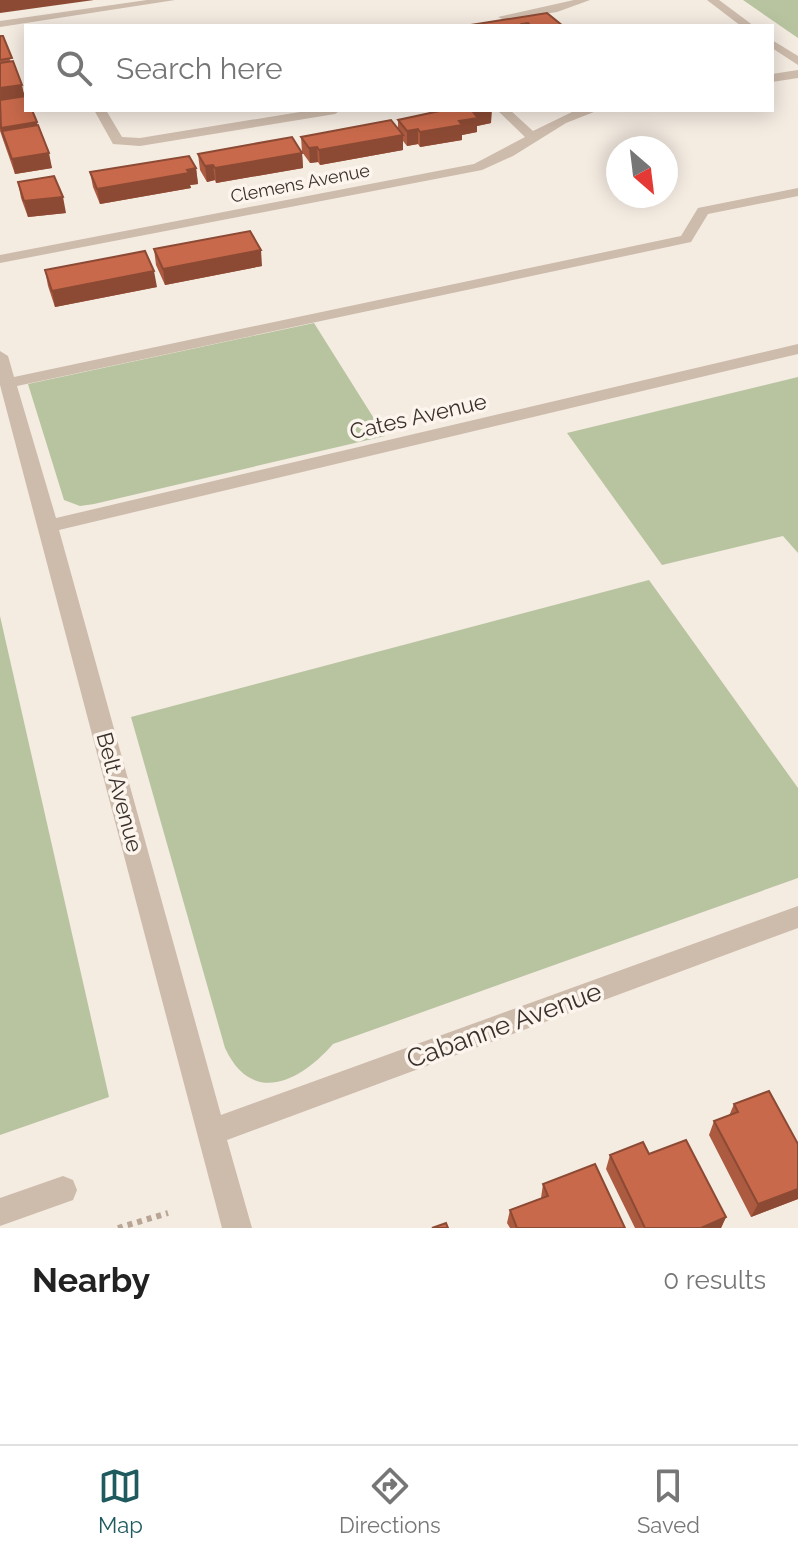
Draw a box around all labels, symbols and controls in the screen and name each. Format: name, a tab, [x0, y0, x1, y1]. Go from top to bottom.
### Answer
search box	[24, 24, 774, 112]
icon: search	[52, 46, 96, 90]
text: Search here	[116, 51, 283, 86]
north arrow	[606, 136, 678, 208]
street label: Clemens Avenue	[229, 159, 372, 207]
street label: Cates Avenue	[347, 388, 489, 444]
street label: Belt Avenue	[92, 729, 149, 855]
street label: Cabanne Avenue	[403, 976, 605, 1074]
text: Nearby	[32, 1260, 150, 1300]
text: 0 results	[663, 1265, 766, 1295]
tab: Map	[98, 1464, 143, 1538]
tab: Directions	[339, 1464, 441, 1538]
tab: Saved	[637, 1464, 700, 1538]

